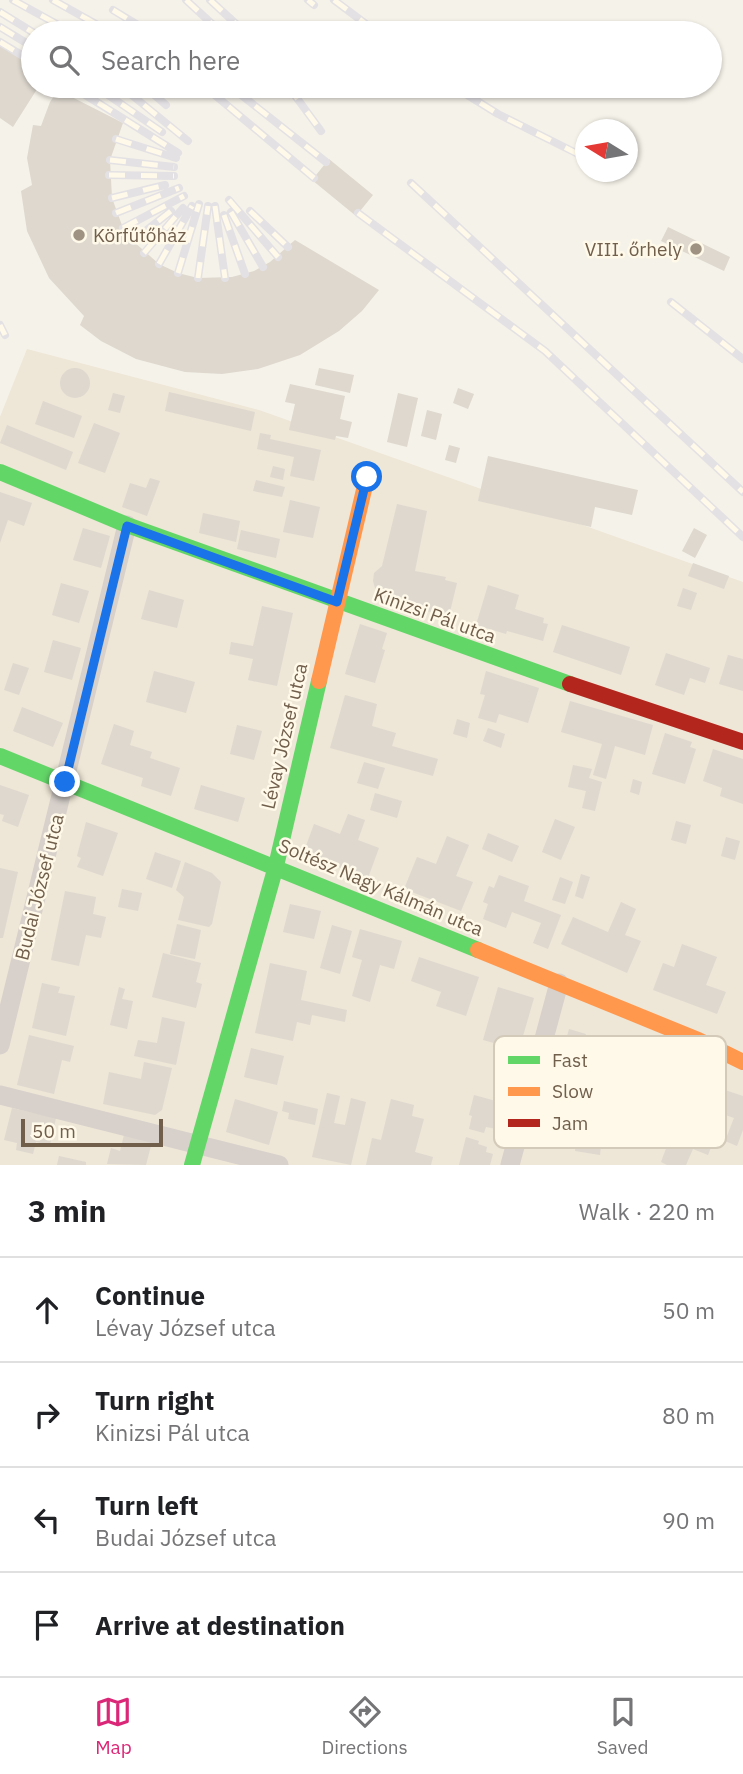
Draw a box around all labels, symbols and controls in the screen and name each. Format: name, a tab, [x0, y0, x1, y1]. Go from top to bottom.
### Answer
search box	[21, 21, 722, 98]
icon: search	[45, 41, 83, 79]
text: Search here	[101, 43, 240, 77]
north arrow	[575, 119, 638, 182]
place label: Körfűtőház	[93, 223, 186, 247]
marker: Körfűtőház	[71, 227, 87, 243]
place label: VIII. őrhely	[585, 237, 683, 261]
marker: VIII. őrhely	[688, 241, 704, 257]
route start	[351, 461, 382, 492]
street label: Kinizsi Pál utca	[371, 582, 499, 648]
street label: Lévay József utca	[256, 661, 312, 811]
route end	[49, 766, 80, 797]
street label: Budai József utca	[9, 811, 69, 963]
street label: Soltész Nagy Kálmán utca	[275, 833, 487, 941]
legend	[494, 1036, 726, 1148]
text: Fast	[552, 1048, 588, 1072]
text: Slow	[552, 1079, 593, 1103]
text: Jam	[552, 1111, 588, 1135]
scale bar	[21, 1116, 163, 1148]
text: 50 m	[32, 1119, 76, 1143]
text: 3 min	[28, 1191, 106, 1230]
text: Walk · 220 m	[579, 1196, 715, 1226]
text: Continue	[95, 1278, 205, 1312]
icon: ahead	[28, 1291, 66, 1329]
text: 50 m	[662, 1295, 715, 1325]
text: Lévay József utca	[95, 1312, 276, 1342]
text: Turn right	[95, 1383, 214, 1417]
icon: right	[28, 1396, 66, 1434]
text: 80 m	[662, 1400, 715, 1430]
text: Kinizsi Pál utca	[95, 1417, 250, 1447]
text: Turn left	[95, 1488, 198, 1522]
icon: left	[28, 1501, 66, 1539]
text: 90 m	[662, 1505, 715, 1535]
text: Budai József utca	[95, 1522, 277, 1552]
icon: arrive	[28, 1606, 66, 1644]
text: Arrive at destination	[95, 1608, 345, 1642]
tab: Map	[94, 1693, 132, 1759]
tab: Directions	[321, 1693, 408, 1759]
tab: Saved	[597, 1693, 649, 1759]

